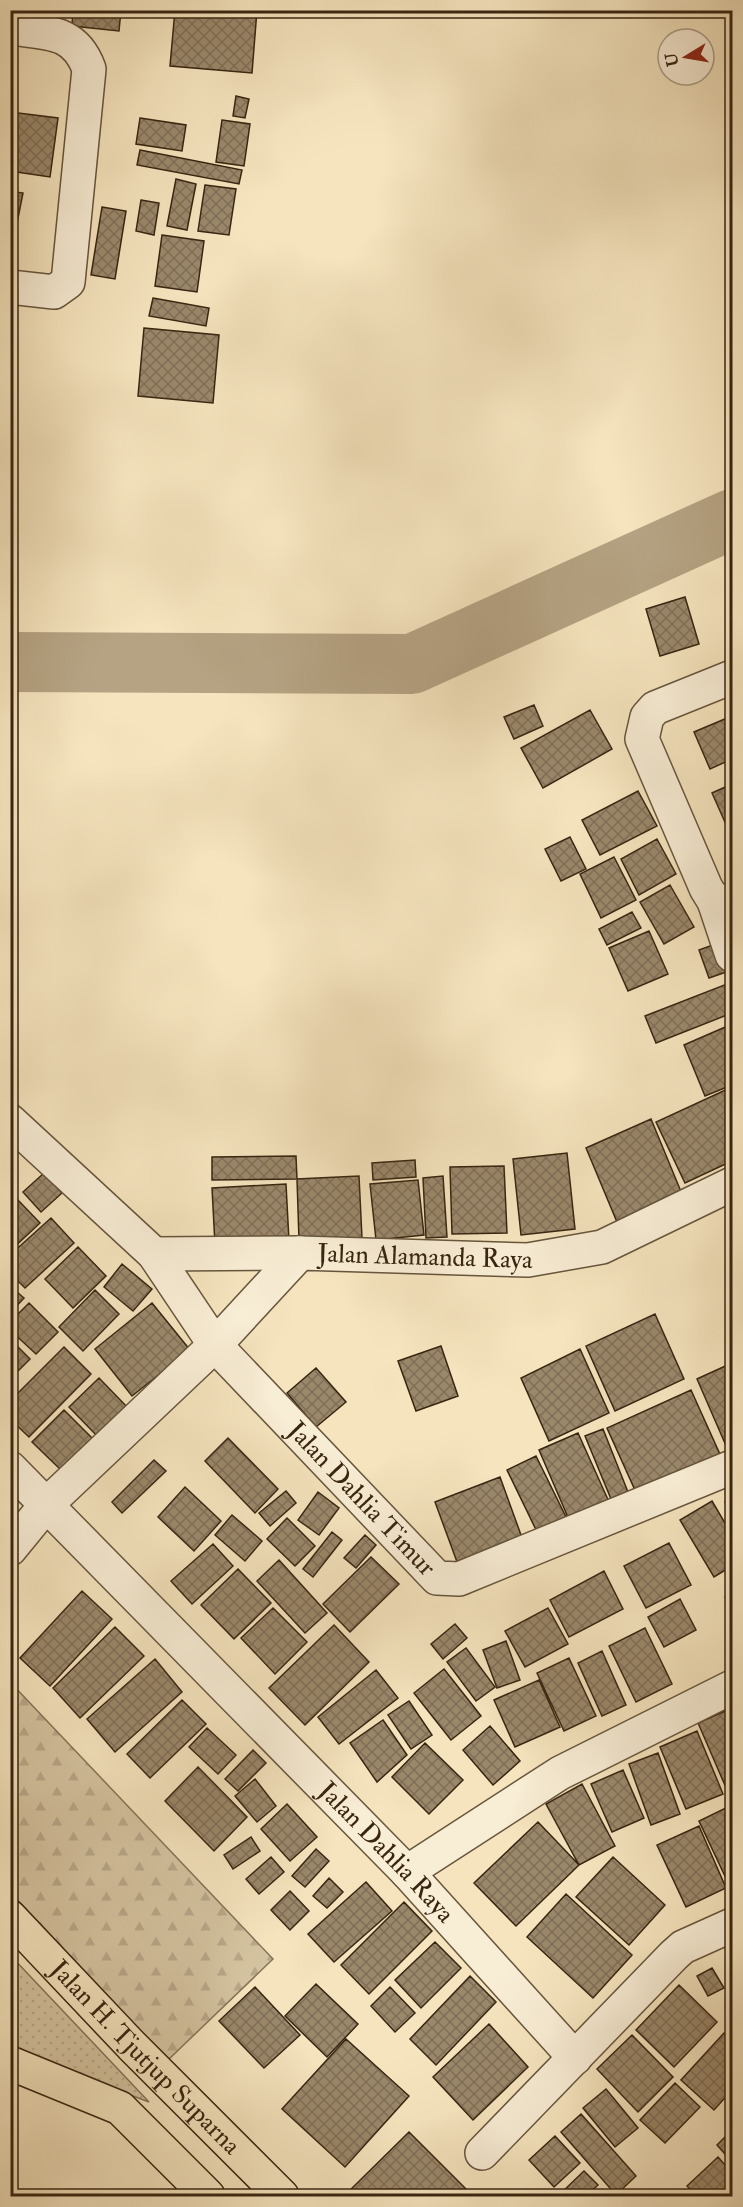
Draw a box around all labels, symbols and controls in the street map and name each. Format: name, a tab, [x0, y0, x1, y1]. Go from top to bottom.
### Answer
north arrow	[656, 27, 716, 87]
text: U	[661, 51, 683, 68]
street label: Jalan Alamanda Raya	[316, 1238, 533, 1276]
street label: Jalan Dahlia Timur	[280, 1414, 443, 1583]
street label: Jalan Dahlia Raya	[311, 1774, 461, 1930]
street label: Jalan H. Tjutjup Suparna	[43, 1953, 248, 2162]

